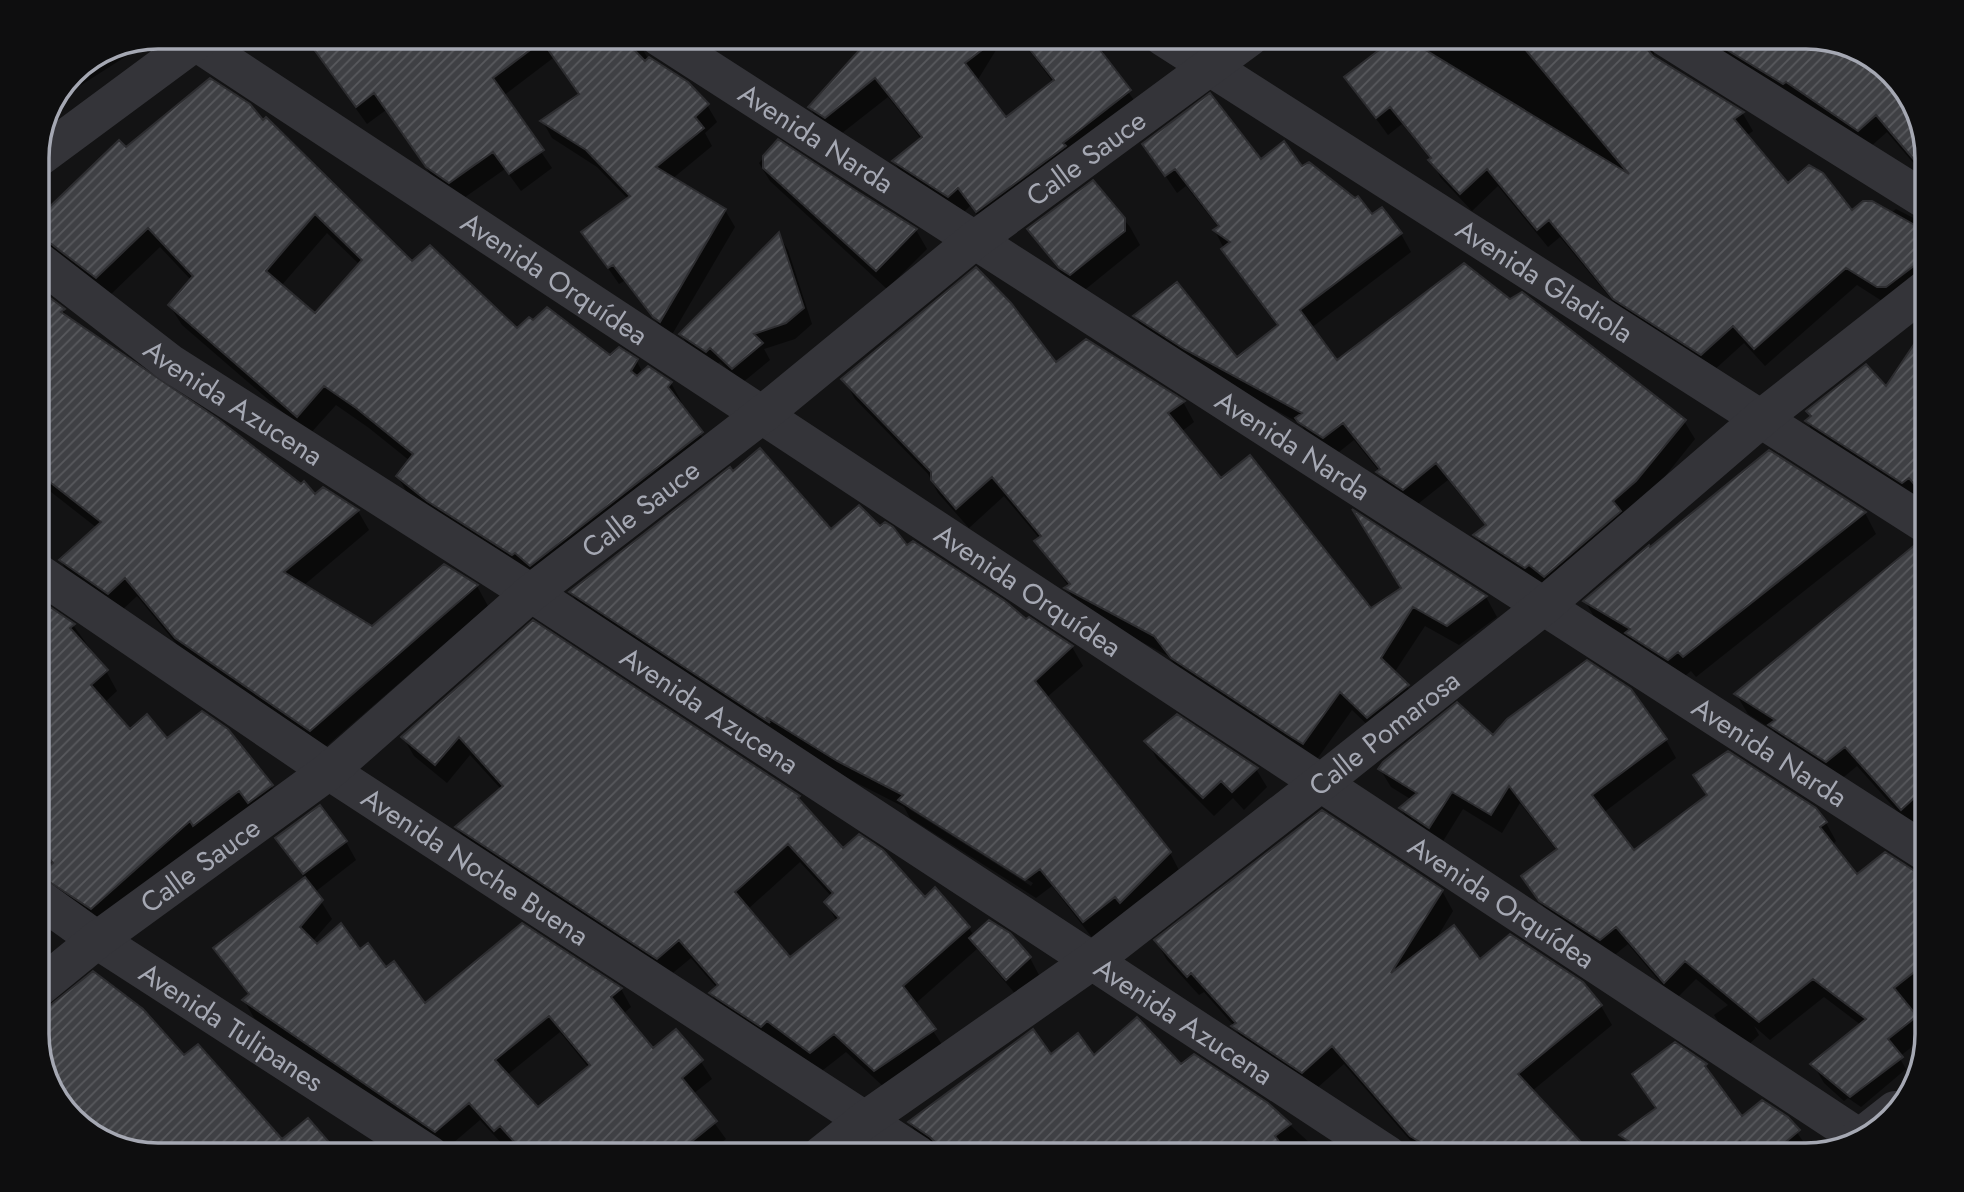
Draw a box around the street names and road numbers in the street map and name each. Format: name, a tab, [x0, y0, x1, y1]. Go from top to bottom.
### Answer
street label: Avenida Narda	[731, 73, 902, 203]
street label: Calle Sauce	[1018, 100, 1154, 216]
street label: Avenida Orquídea	[453, 202, 656, 355]
street label: Avenida Gladiola	[1448, 209, 1641, 353]
street label: Avenida Azucena	[135, 329, 331, 476]
street label: Avenida Narda	[1207, 380, 1379, 510]
street label: Calle Sauce	[573, 450, 708, 567]
street label: Avenida Orquídea	[927, 514, 1130, 667]
street label: Avenida Azucena	[612, 636, 807, 784]
street label: Calle Pomarosa	[1300, 660, 1468, 806]
street label: Avenida Narda	[1684, 687, 1856, 817]
street label: Avenida Noche Buena	[353, 777, 597, 956]
street label: Calle Sauce	[132, 807, 269, 923]
street label: Avenida Orquídea	[1400, 825, 1603, 979]
street label: Avenida Azucena	[1086, 947, 1281, 1095]
street label: Avenida Tulipanes	[131, 952, 332, 1102]

